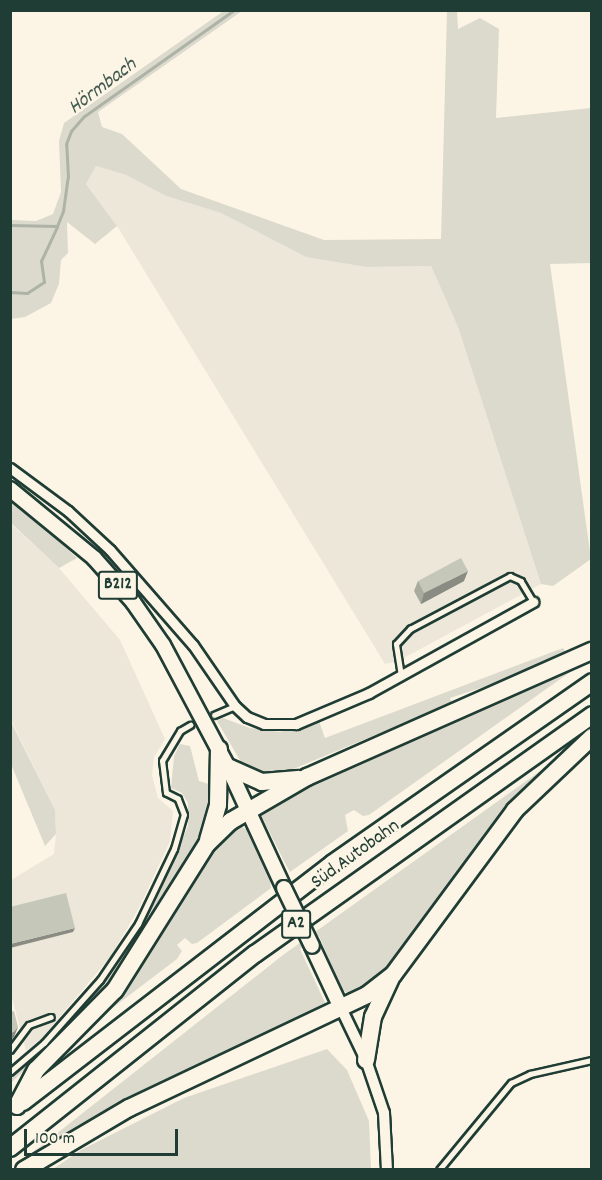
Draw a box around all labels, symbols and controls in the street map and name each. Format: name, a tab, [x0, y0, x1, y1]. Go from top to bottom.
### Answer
water label: Hörmbach	[64, 53, 142, 121]
road number: B212	[97, 570, 139, 600]
street label: Süd Autobahn	[307, 815, 405, 895]
road number: A2	[281, 909, 311, 939]
scale bar	[27, 1117, 182, 1155]
text: 100 m	[35, 1127, 75, 1152]

